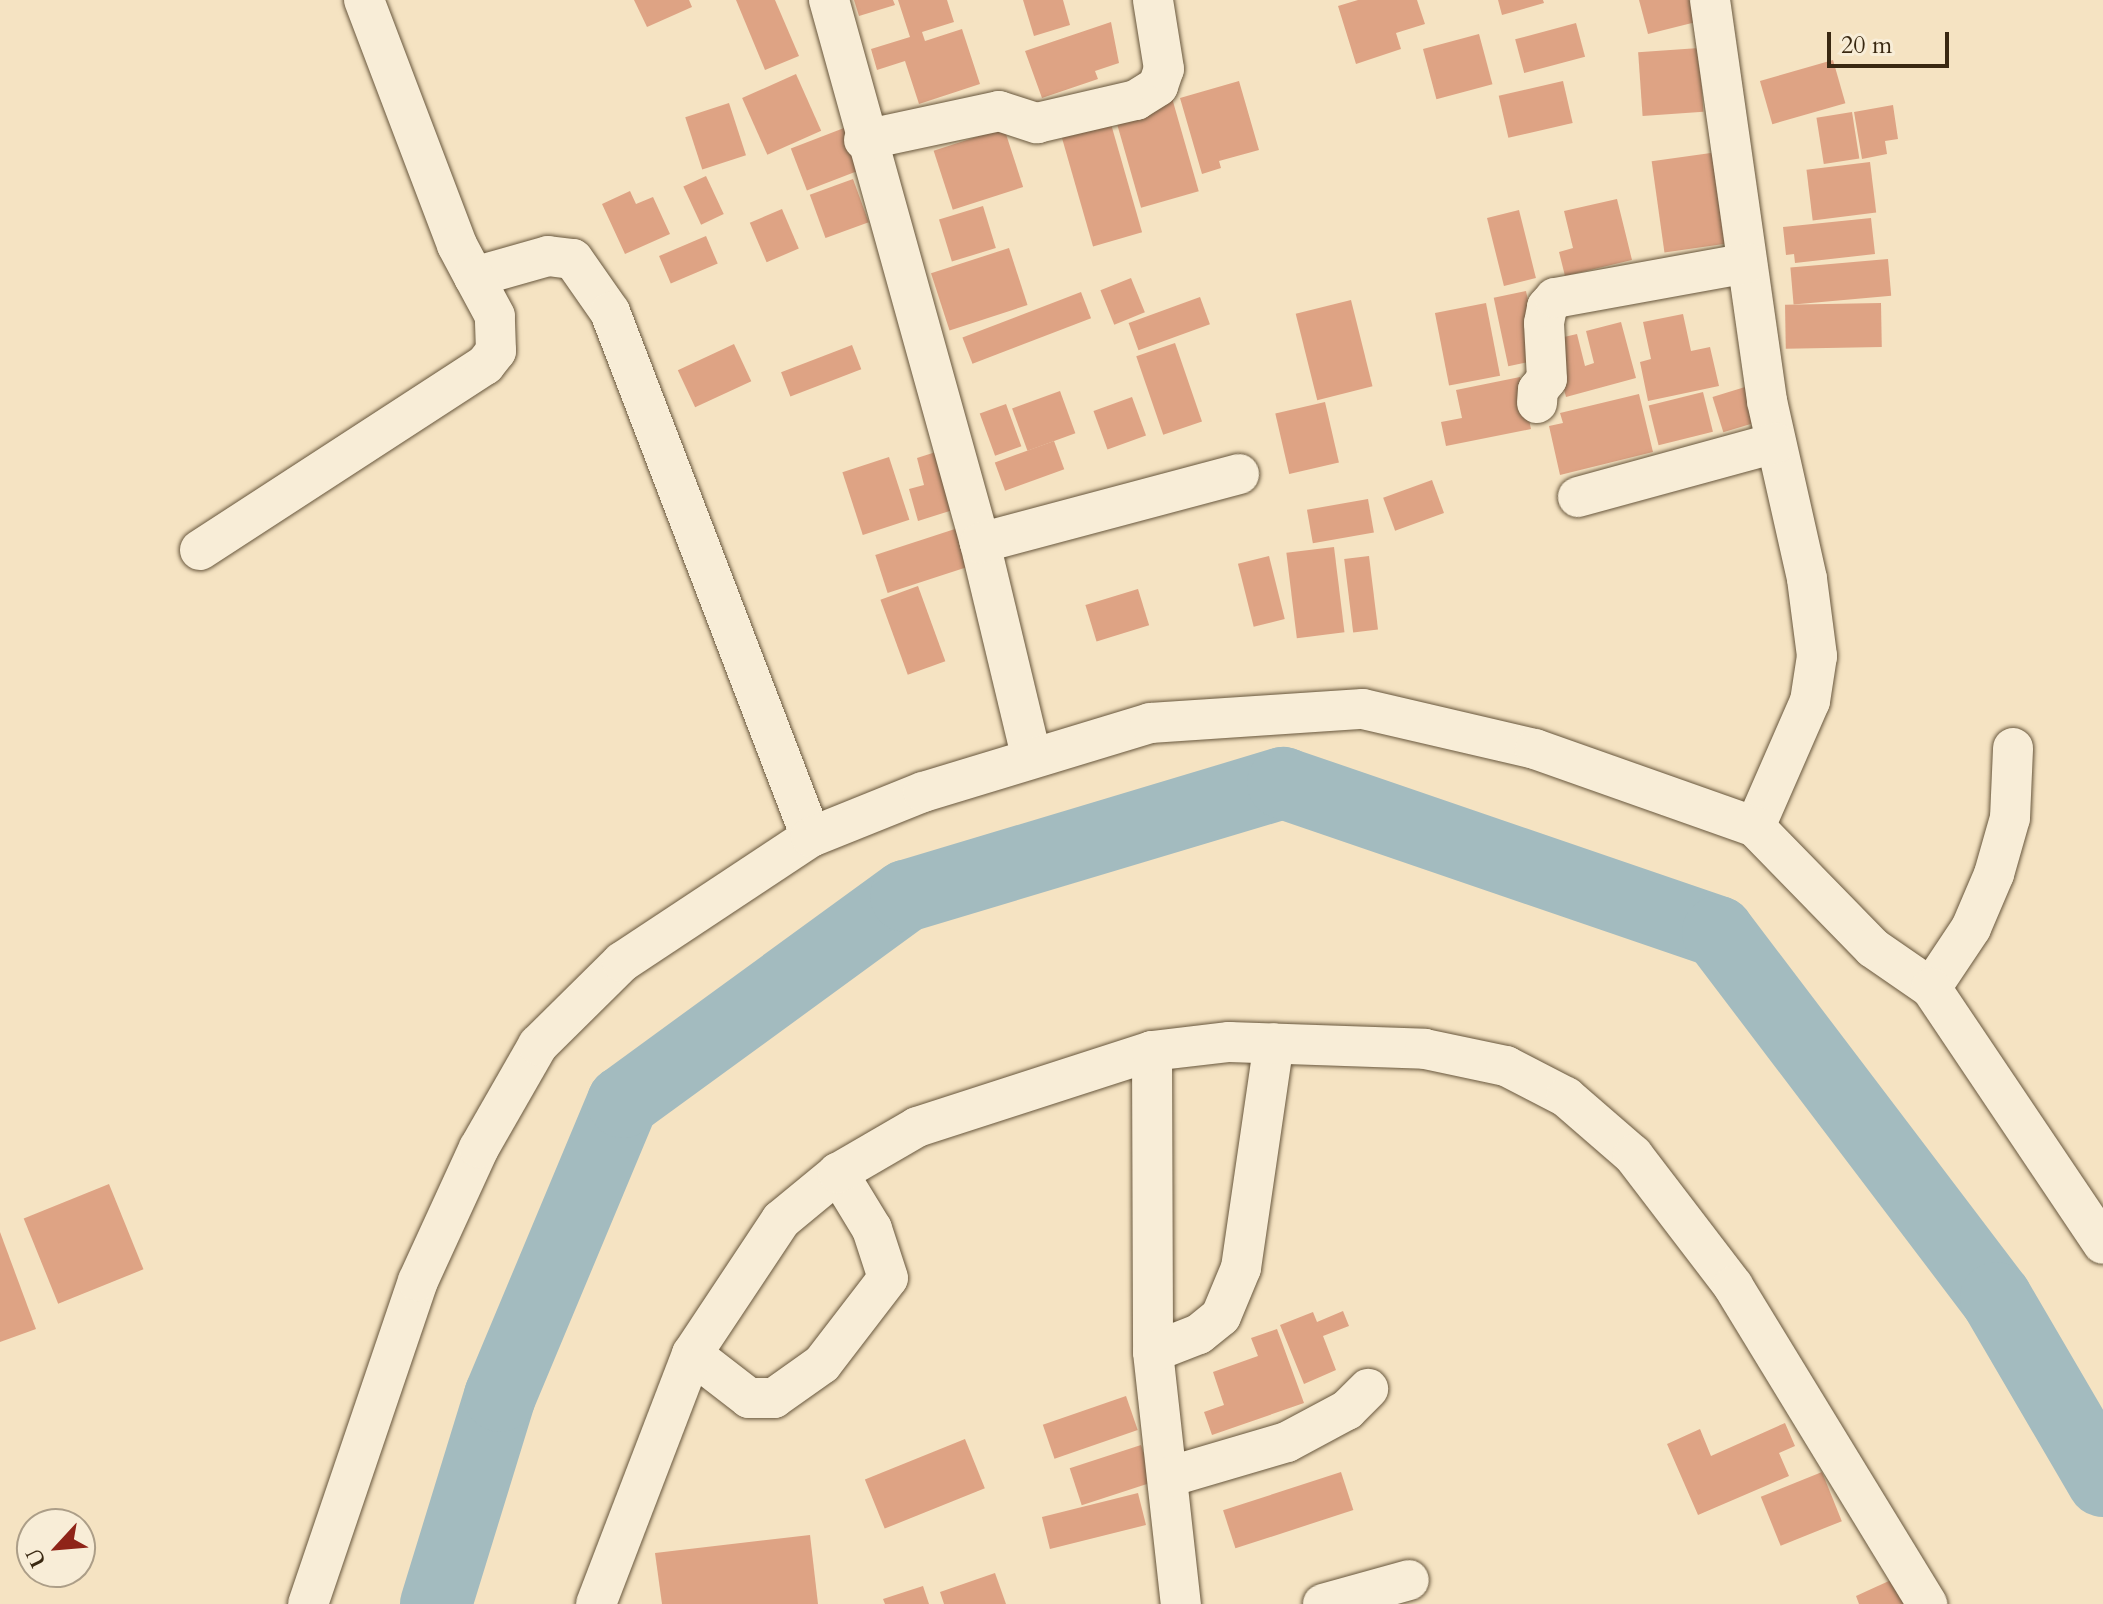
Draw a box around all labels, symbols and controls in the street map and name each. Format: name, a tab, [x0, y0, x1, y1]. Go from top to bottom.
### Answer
scale bar	[1831, 16, 1953, 66]
text: 20 m	[1841, 29, 1892, 62]
north arrow	[16, 1508, 96, 1588]
text: U	[19, 1543, 54, 1572]

